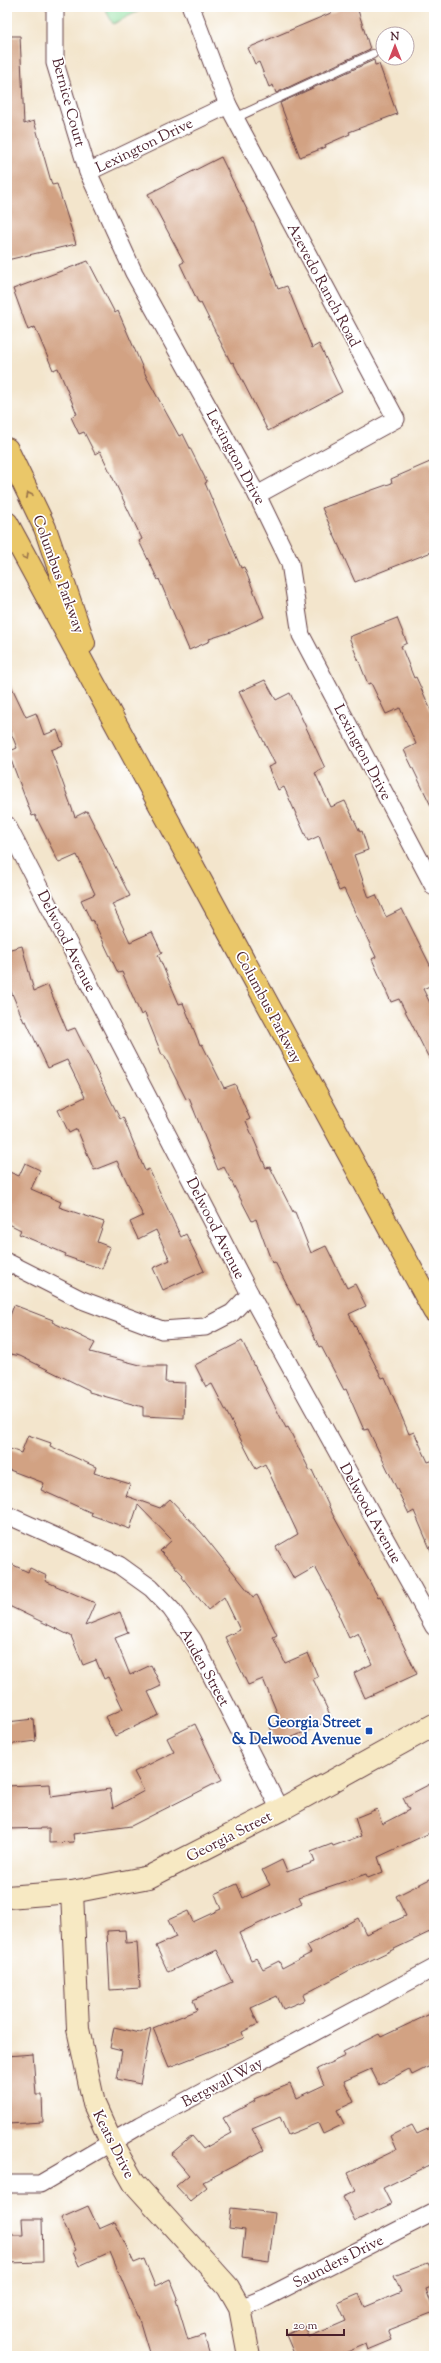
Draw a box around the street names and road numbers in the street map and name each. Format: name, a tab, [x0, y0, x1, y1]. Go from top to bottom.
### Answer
street label: Bernice Court	[46, 56, 90, 149]
street label: Lexington Drive	[92, 114, 197, 179]
street label: Azevedo Ranch Road	[281, 220, 364, 352]
street label: Lexington Drive	[200, 406, 270, 509]
street label: Columbus Parkway	[26, 512, 89, 637]
street label: Lexington Drive	[328, 701, 396, 804]
street label: Delwood Avenue	[31, 887, 100, 996]
street label: Columbus Parkway	[229, 948, 306, 1068]
street label: Delwood Avenue	[180, 1174, 249, 1283]
street label: Delwood Avenue	[333, 1460, 406, 1568]
street label: Auden Street	[174, 1625, 234, 1711]
street label: Georgia Street	[183, 1807, 276, 1868]
street label: Bergwall Way	[178, 2053, 267, 2113]
street label: Keats Drive	[86, 2107, 139, 2183]
street label: Saunders Drive	[290, 2230, 388, 2294]

